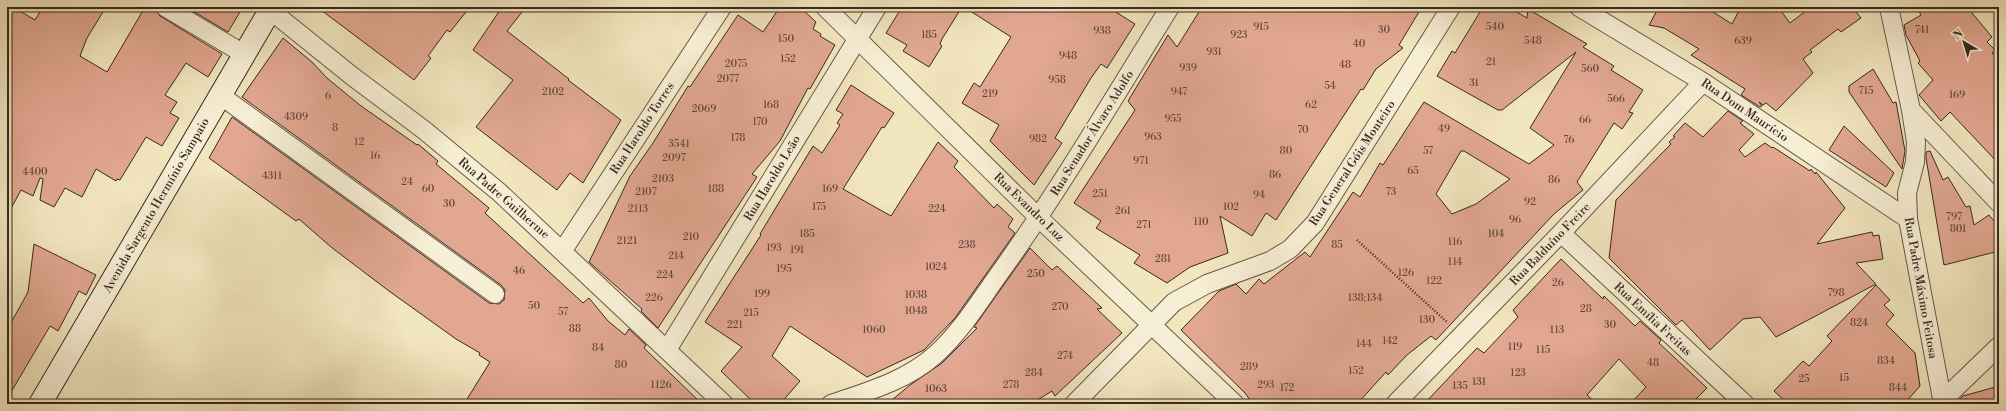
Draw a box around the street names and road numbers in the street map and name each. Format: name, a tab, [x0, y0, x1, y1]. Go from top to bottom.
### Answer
street label: Rua Senador Álvaro Adolfo	[1046, 66, 1137, 199]
street label: Rua Dom Maurício	[1698, 76, 1792, 145]
street label: Rua Haroldo Torres	[607, 79, 678, 177]
street label: Rua General Góis Monteiro	[1306, 97, 1399, 229]
street label: Avenida Sargento Hermínio Sampaio	[100, 115, 213, 296]
street label: Rua Haroldo Leão	[741, 132, 804, 224]
street label: Rua Padre Guilherme	[455, 155, 552, 242]
street label: Rua Evandro Luz	[990, 170, 1067, 245]
street label: Rua Balduíno Freire	[1507, 200, 1594, 289]
street label: Rua Padre Máximo Feitosa	[1901, 216, 1941, 361]
street label: Rua Emília Freitas	[1611, 279, 1695, 359]

